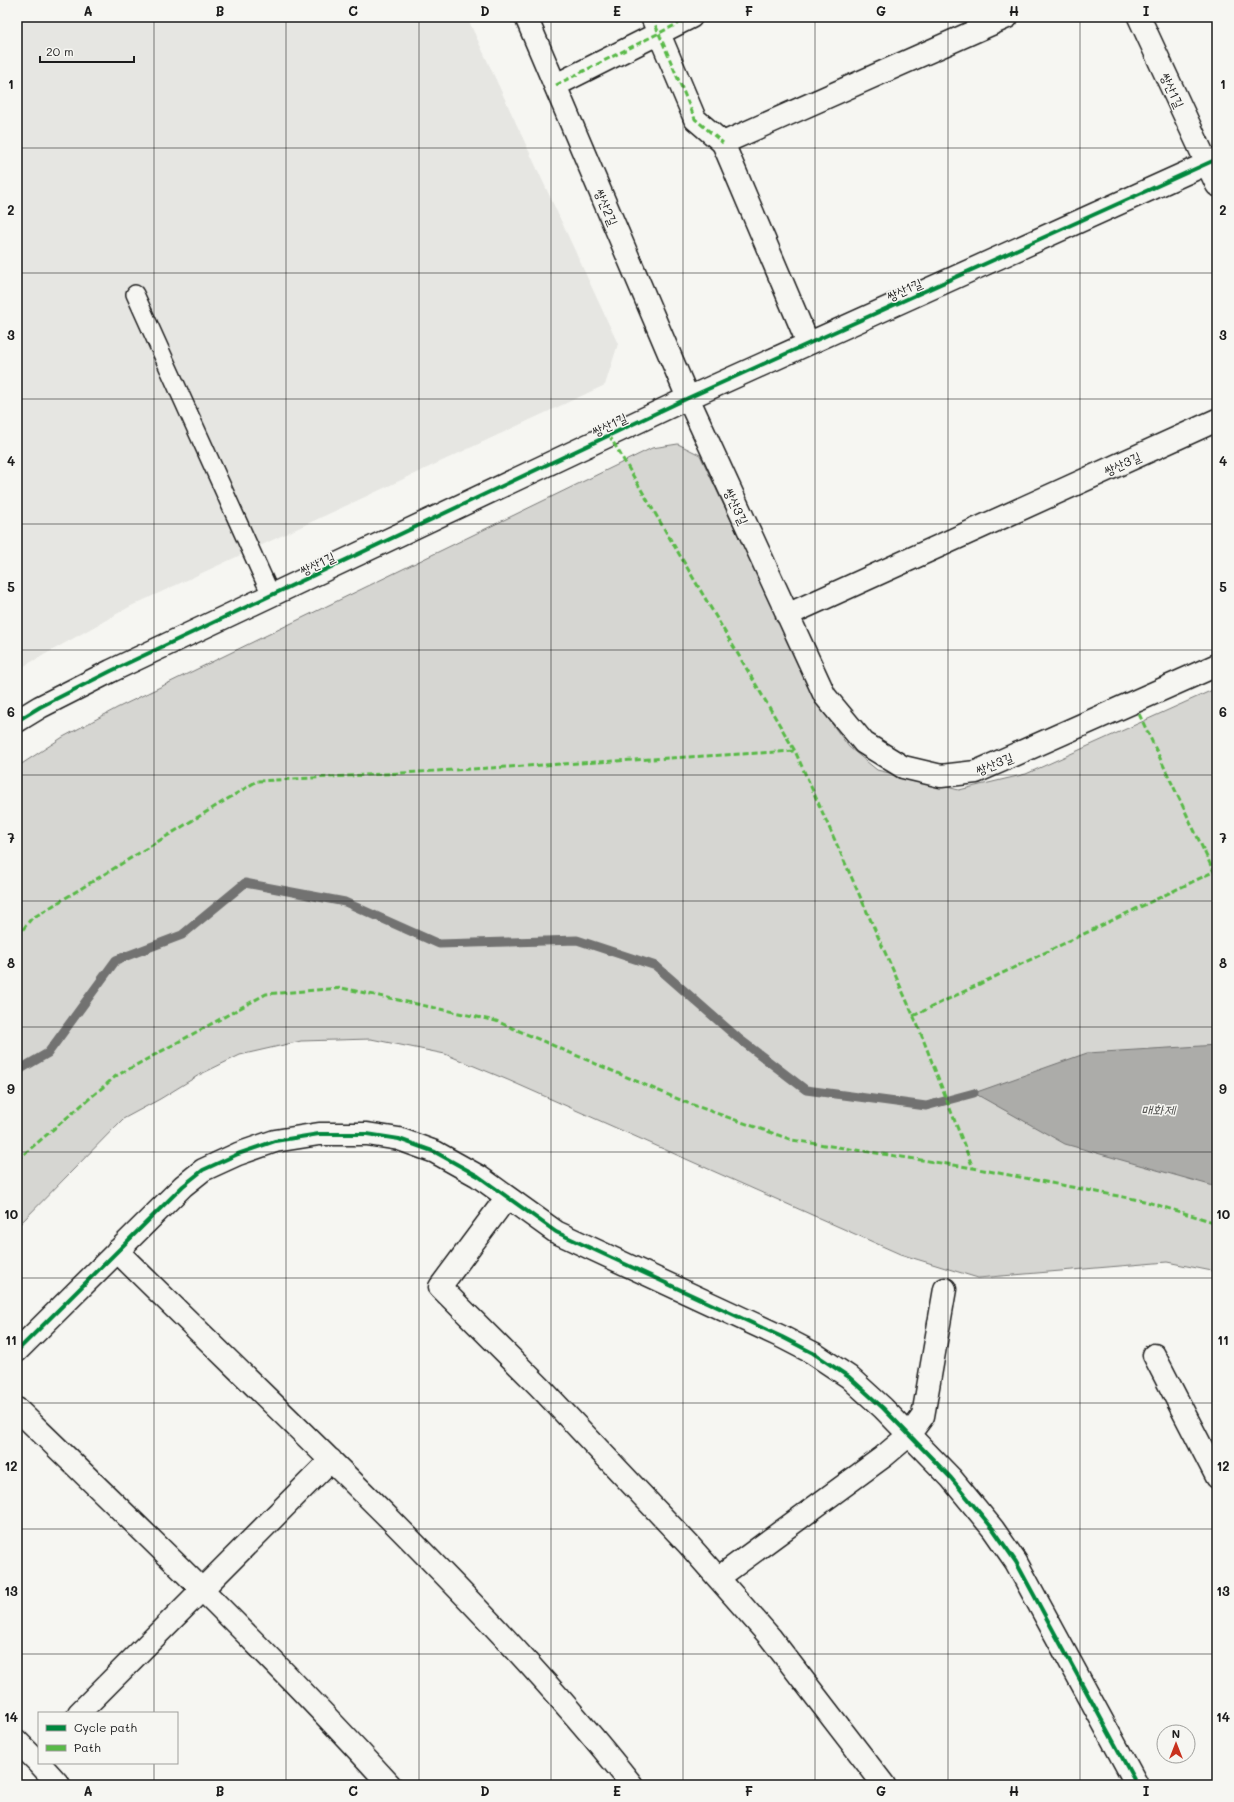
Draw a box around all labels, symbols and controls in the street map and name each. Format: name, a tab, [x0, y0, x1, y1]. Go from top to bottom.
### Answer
text: A	[83, 2, 93, 19]
text: B	[216, 2, 225, 19]
text: C	[348, 2, 358, 19]
text: D	[480, 2, 490, 19]
text: E	[613, 2, 621, 19]
text: F	[745, 2, 753, 19]
text: G	[876, 2, 886, 19]
text: H	[1009, 2, 1019, 19]
text: I	[1143, 2, 1150, 19]
scale bar	[40, 38, 134, 64]
text: 20 m	[46, 43, 74, 59]
street label: 쌍산1길	[1157, 70, 1189, 110]
text: 1	[8, 75, 14, 92]
text: 1	[1220, 75, 1226, 92]
street label: 쌍산2길	[592, 186, 622, 228]
text: 2	[7, 201, 15, 218]
text: 2	[1219, 201, 1227, 218]
street label: 쌍산1길	[884, 274, 924, 304]
text: 3	[7, 326, 15, 343]
text: 3	[1219, 326, 1227, 343]
street label: 쌍산1길	[589, 408, 629, 440]
street label: 쌍산3길	[1101, 447, 1143, 479]
text: 4	[7, 452, 15, 469]
text: 4	[1219, 452, 1227, 469]
street label: 쌍산3길	[721, 485, 753, 527]
street label: 쌍산1길	[297, 547, 337, 579]
text: 5	[7, 578, 15, 595]
text: 5	[1219, 578, 1227, 595]
text: 6	[7, 703, 15, 720]
text: 6	[1219, 703, 1227, 720]
street label: 쌍산3길	[973, 748, 1015, 778]
text: 7	[7, 829, 15, 846]
text: 7	[1219, 829, 1227, 846]
text: 8	[7, 954, 15, 971]
text: 8	[1219, 954, 1227, 971]
text: 9	[7, 1080, 15, 1097]
text: 9	[1219, 1080, 1227, 1097]
water label: 매화제	[1141, 1100, 1177, 1119]
text: 10	[4, 1205, 18, 1222]
text: 10	[1216, 1205, 1230, 1222]
text: 11	[5, 1331, 17, 1348]
text: 11	[1217, 1331, 1229, 1348]
text: 12	[4, 1457, 18, 1474]
text: 12	[1216, 1457, 1230, 1474]
text: 13	[4, 1582, 18, 1599]
text: 13	[1216, 1582, 1230, 1599]
text: 14	[4, 1708, 18, 1725]
text: 14	[1216, 1708, 1230, 1725]
legend	[38, 1712, 178, 1764]
text: Cycle path	[74, 1719, 137, 1735]
north arrow	[1156, 1724, 1196, 1764]
text: N	[1172, 1726, 1180, 1741]
text: Path	[74, 1739, 101, 1755]
text: A	[83, 1782, 93, 1799]
text: B	[216, 1782, 225, 1799]
text: C	[348, 1782, 358, 1799]
text: D	[480, 1782, 490, 1799]
text: E	[613, 1782, 621, 1799]
text: F	[745, 1782, 753, 1799]
text: G	[876, 1782, 886, 1799]
text: H	[1009, 1782, 1019, 1799]
text: I	[1143, 1782, 1150, 1799]

